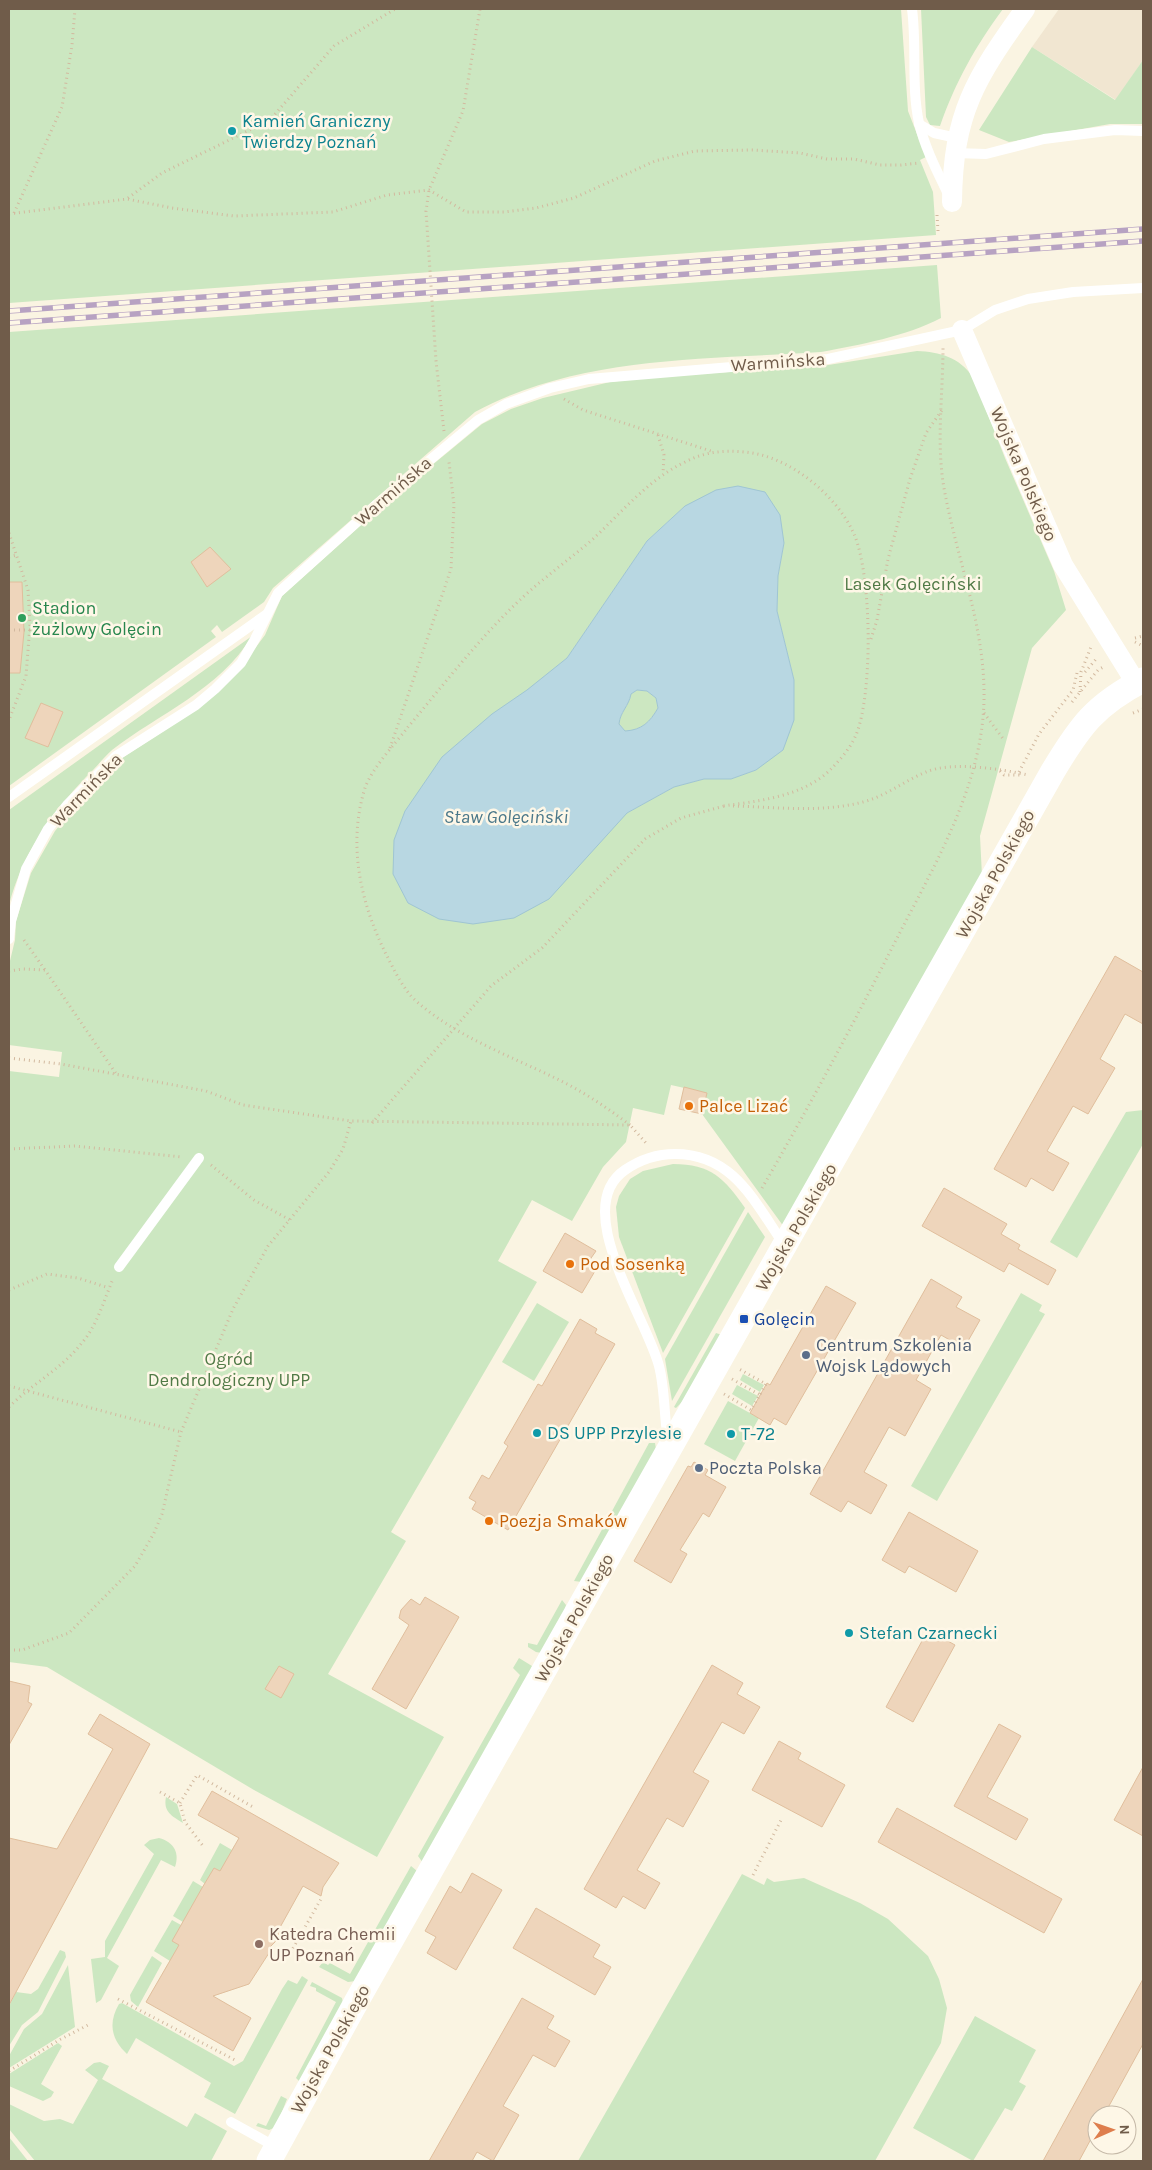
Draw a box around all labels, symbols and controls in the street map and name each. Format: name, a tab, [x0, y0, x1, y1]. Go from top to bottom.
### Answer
place label: Kamień Graniczny Twierdzy Poznań	[242, 110, 391, 153]
marker: Kamień Graniczny Twierdzy Poznań	[226, 125, 238, 137]
street label: Warmińska	[730, 348, 826, 376]
street label: Wojska Polskiego	[986, 403, 1062, 545]
street label: Warmińska	[350, 452, 436, 530]
park label: Lasek Golęciński	[844, 573, 982, 595]
place label: Stadion żużlowy Golęcin	[32, 597, 162, 640]
marker: Stadion żużlowy Golęcin	[16, 612, 28, 624]
street label: Warmińska	[45, 748, 127, 832]
water label: Staw Golęciński	[444, 806, 568, 828]
street label: Wojska Polskiego	[951, 806, 1039, 942]
place label: Palce Lizać	[699, 1095, 788, 1117]
marker: Palce Lizać	[683, 1100, 695, 1112]
street label: Wojska Polskiego	[751, 1159, 841, 1295]
place label: Pod Sosenką	[580, 1253, 685, 1275]
marker: Pod Sosenką	[564, 1258, 576, 1270]
place label: Golęcin	[754, 1308, 815, 1330]
marker: Golęcin	[738, 1313, 750, 1325]
place label: Centrum Szkolenia Wojsk Lądowych	[816, 1334, 972, 1377]
park label: Ogród Dendrologiczny UPP	[148, 1348, 310, 1391]
marker: Centrum Szkolenia Wojsk Lądowych	[800, 1349, 812, 1361]
place label: DS UPP Przylesie	[547, 1422, 682, 1444]
place label: T-72	[741, 1423, 775, 1445]
marker: DS UPP Przylesie	[531, 1427, 543, 1439]
marker: T-72	[725, 1428, 737, 1440]
place label: Poczta Polska	[709, 1457, 822, 1479]
marker: Poczta Polska	[693, 1462, 705, 1474]
place label: Poezja Smaków	[499, 1510, 627, 1532]
marker: Poezja Smaków	[483, 1515, 495, 1527]
street label: Wojska Polskiego	[530, 1550, 618, 1686]
place label: Stefan Czarnecki	[859, 1622, 998, 1644]
marker: Stefan Czarnecki	[843, 1627, 855, 1639]
place label: Katedra Chemii UP Poznań	[269, 1923, 396, 1966]
marker: Katedra Chemii UP Poznań	[253, 1938, 265, 1950]
street label: Wojska Polskiego	[286, 1981, 374, 2117]
north arrow	[1087, 2105, 1137, 2155]
text: N	[1116, 2124, 1133, 2135]

